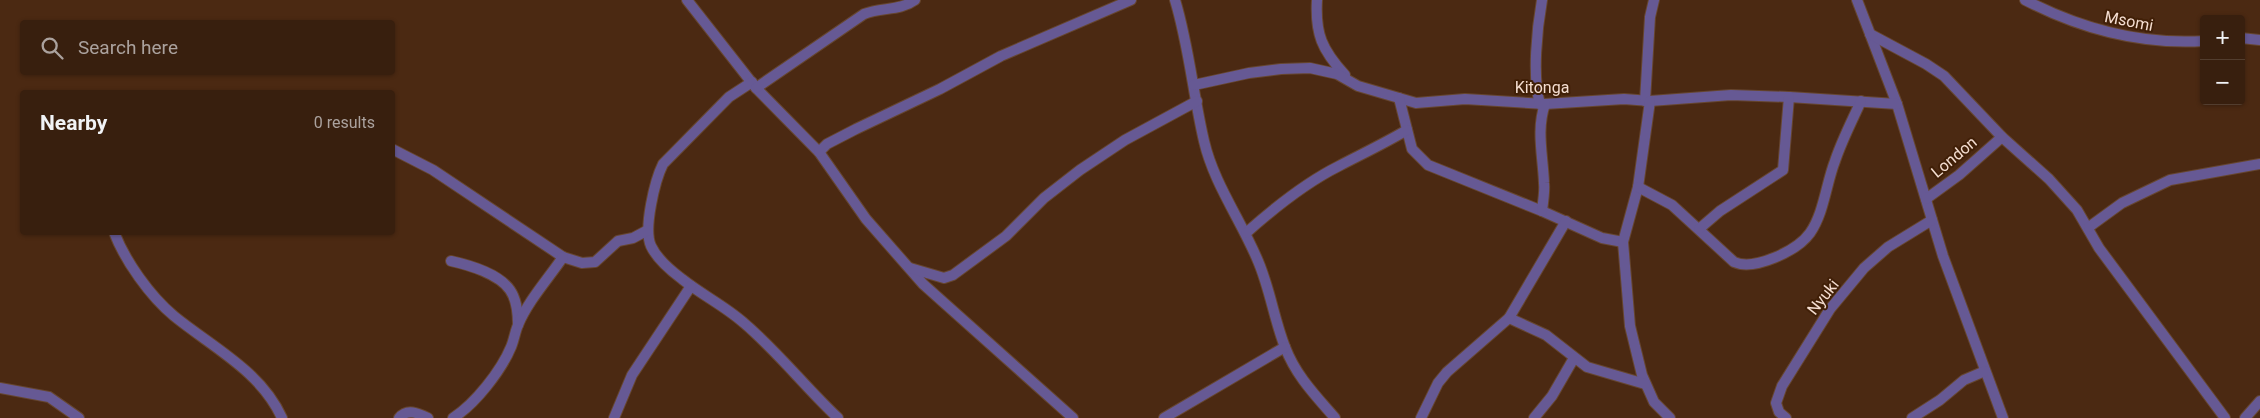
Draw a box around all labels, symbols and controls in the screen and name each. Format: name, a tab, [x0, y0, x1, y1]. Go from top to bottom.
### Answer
street label: Msomi	[2103, 7, 2155, 35]
map controls	[2200, 15, 2245, 105]
button: +	[2200, 15, 2245, 60]
search box	[20, 20, 395, 75]
icon: search	[38, 34, 66, 62]
text: Search here	[78, 36, 178, 59]
button: −	[2200, 60, 2245, 105]
street label: Kitonga	[1515, 78, 1569, 97]
text: Nearby	[40, 111, 107, 135]
text: 0 results	[314, 113, 375, 132]
street label: London	[1927, 133, 1981, 181]
street label: Nyuki	[1803, 275, 1843, 319]

